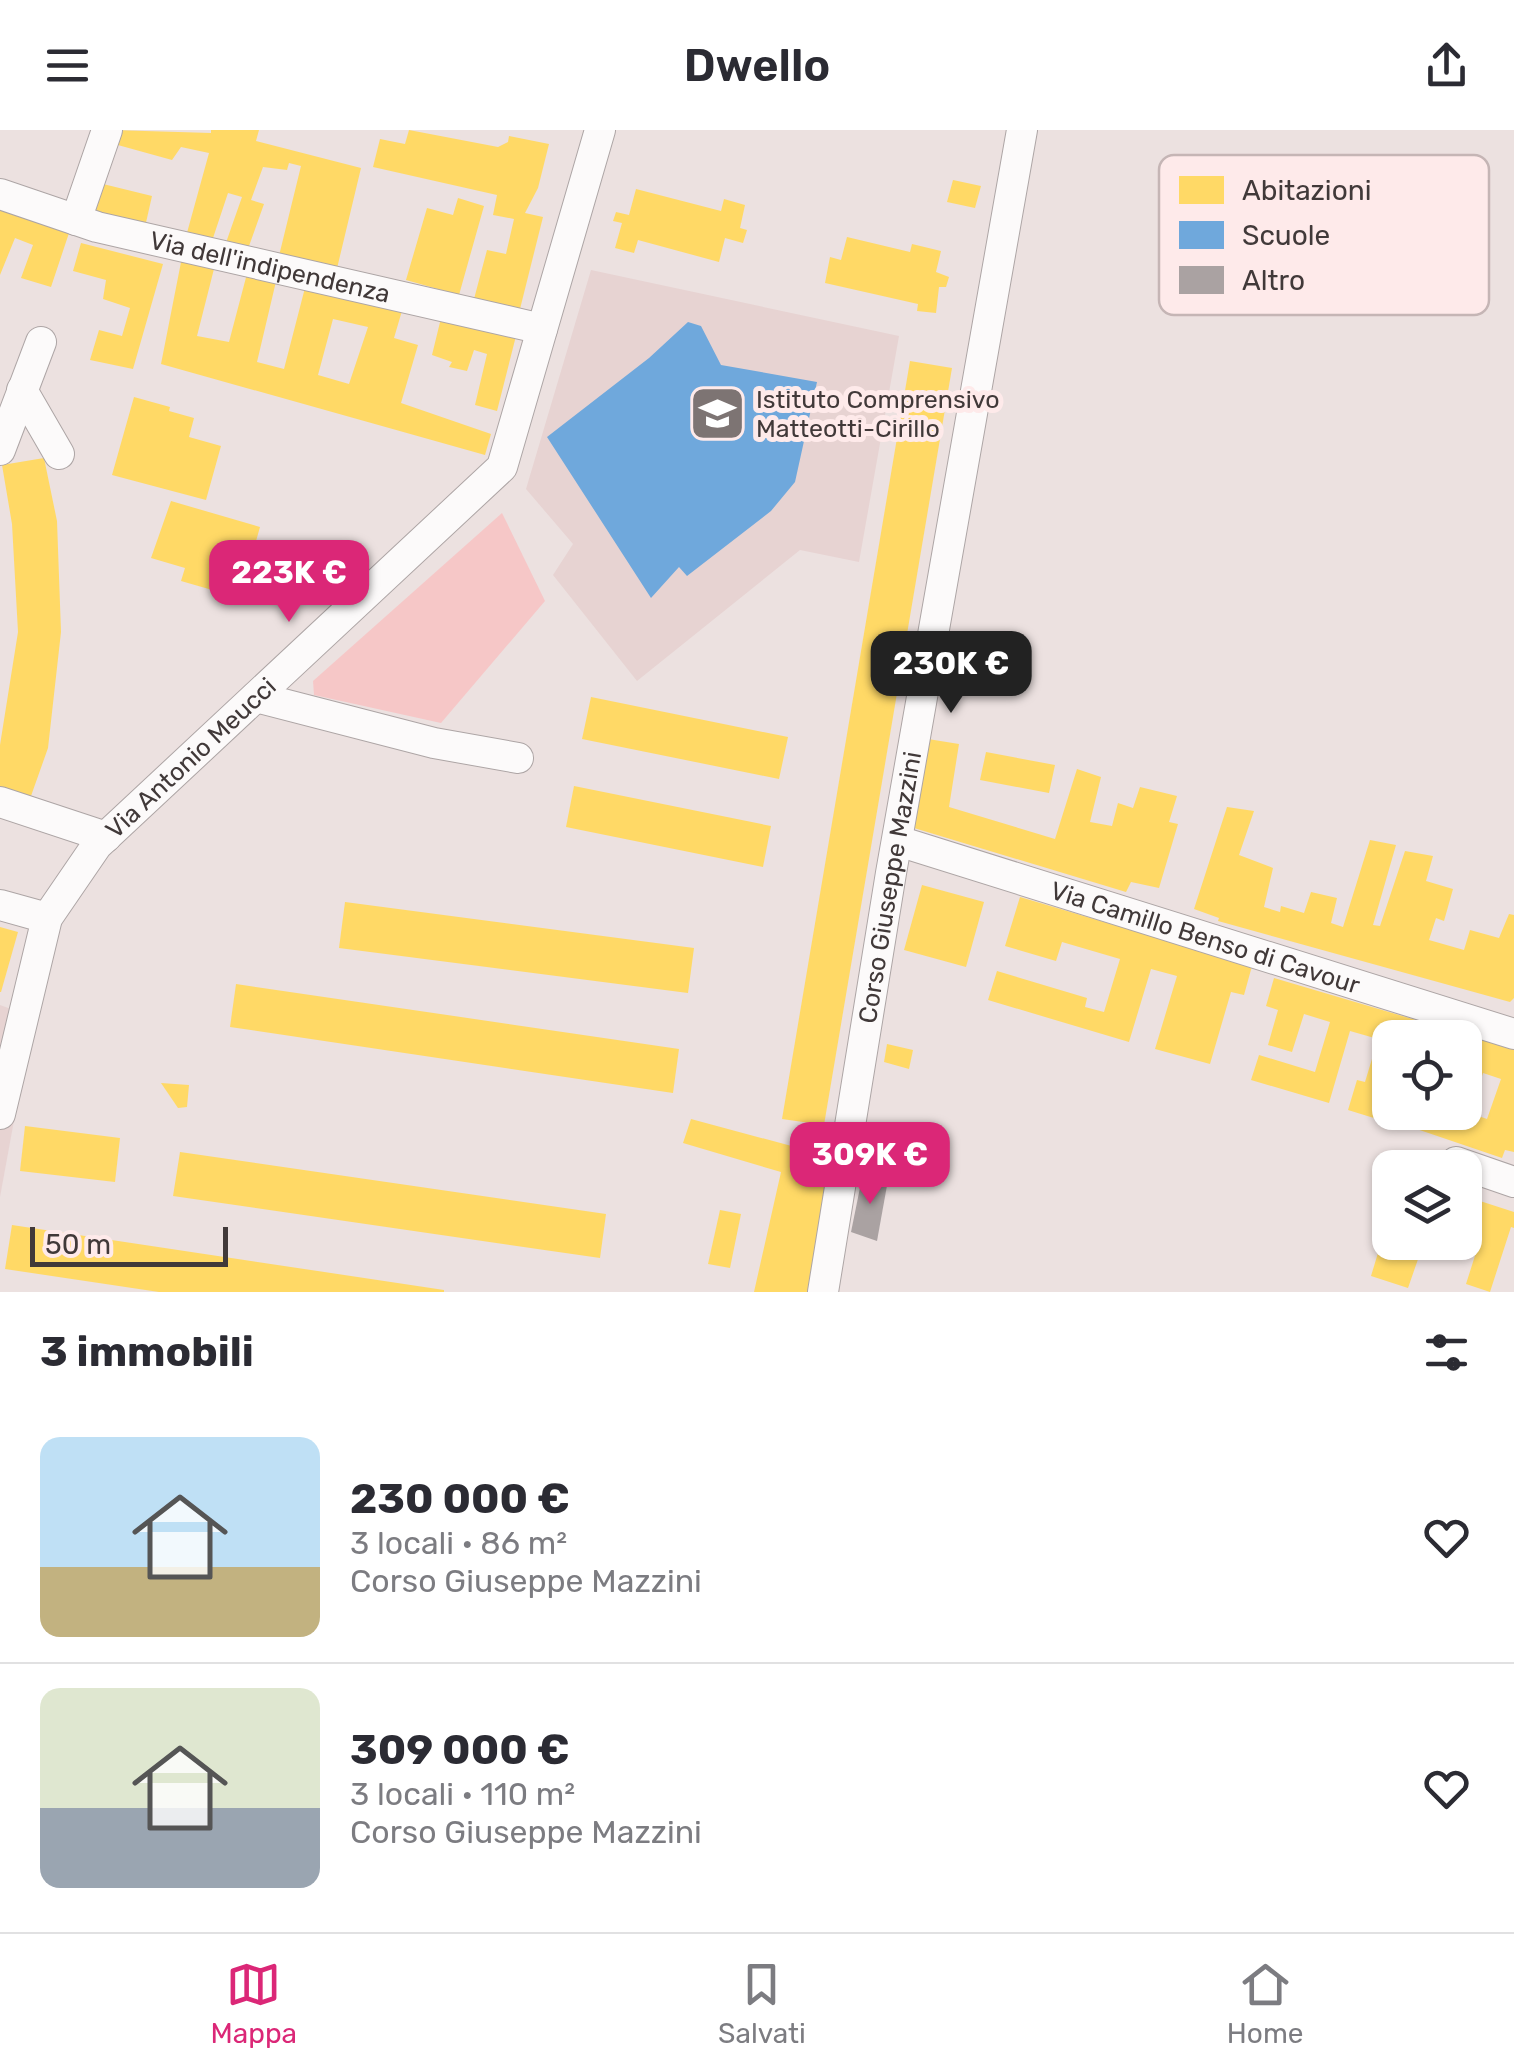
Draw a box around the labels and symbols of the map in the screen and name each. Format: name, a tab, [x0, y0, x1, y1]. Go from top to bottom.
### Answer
legend	[1159, 155, 1489, 315]
text: Abitazioni	[1242, 174, 1371, 207]
text: Scuole	[1242, 219, 1330, 252]
street label: Via dell'indipendenza	[147, 225, 393, 308]
text: Altro	[1242, 264, 1305, 297]
school or university icon: Istituto Comprensivo Matteotti-Cirillo	[687, 383, 747, 443]
place label: Istituto Comprensivo Matteotti-Cirillo	[756, 385, 1000, 443]
pin: 223K €	[208, 540, 370, 625]
pin: 230K €	[870, 631, 1032, 716]
street label: Via Antonio Meucci	[100, 671, 282, 844]
street label: Corso Giuseppe Mazzini	[852, 749, 927, 1025]
street label: Via Camillo Benso di Cavour	[1047, 875, 1364, 999]
pin: 309K €	[789, 1122, 951, 1207]
scale bar	[30, 1222, 228, 1266]

